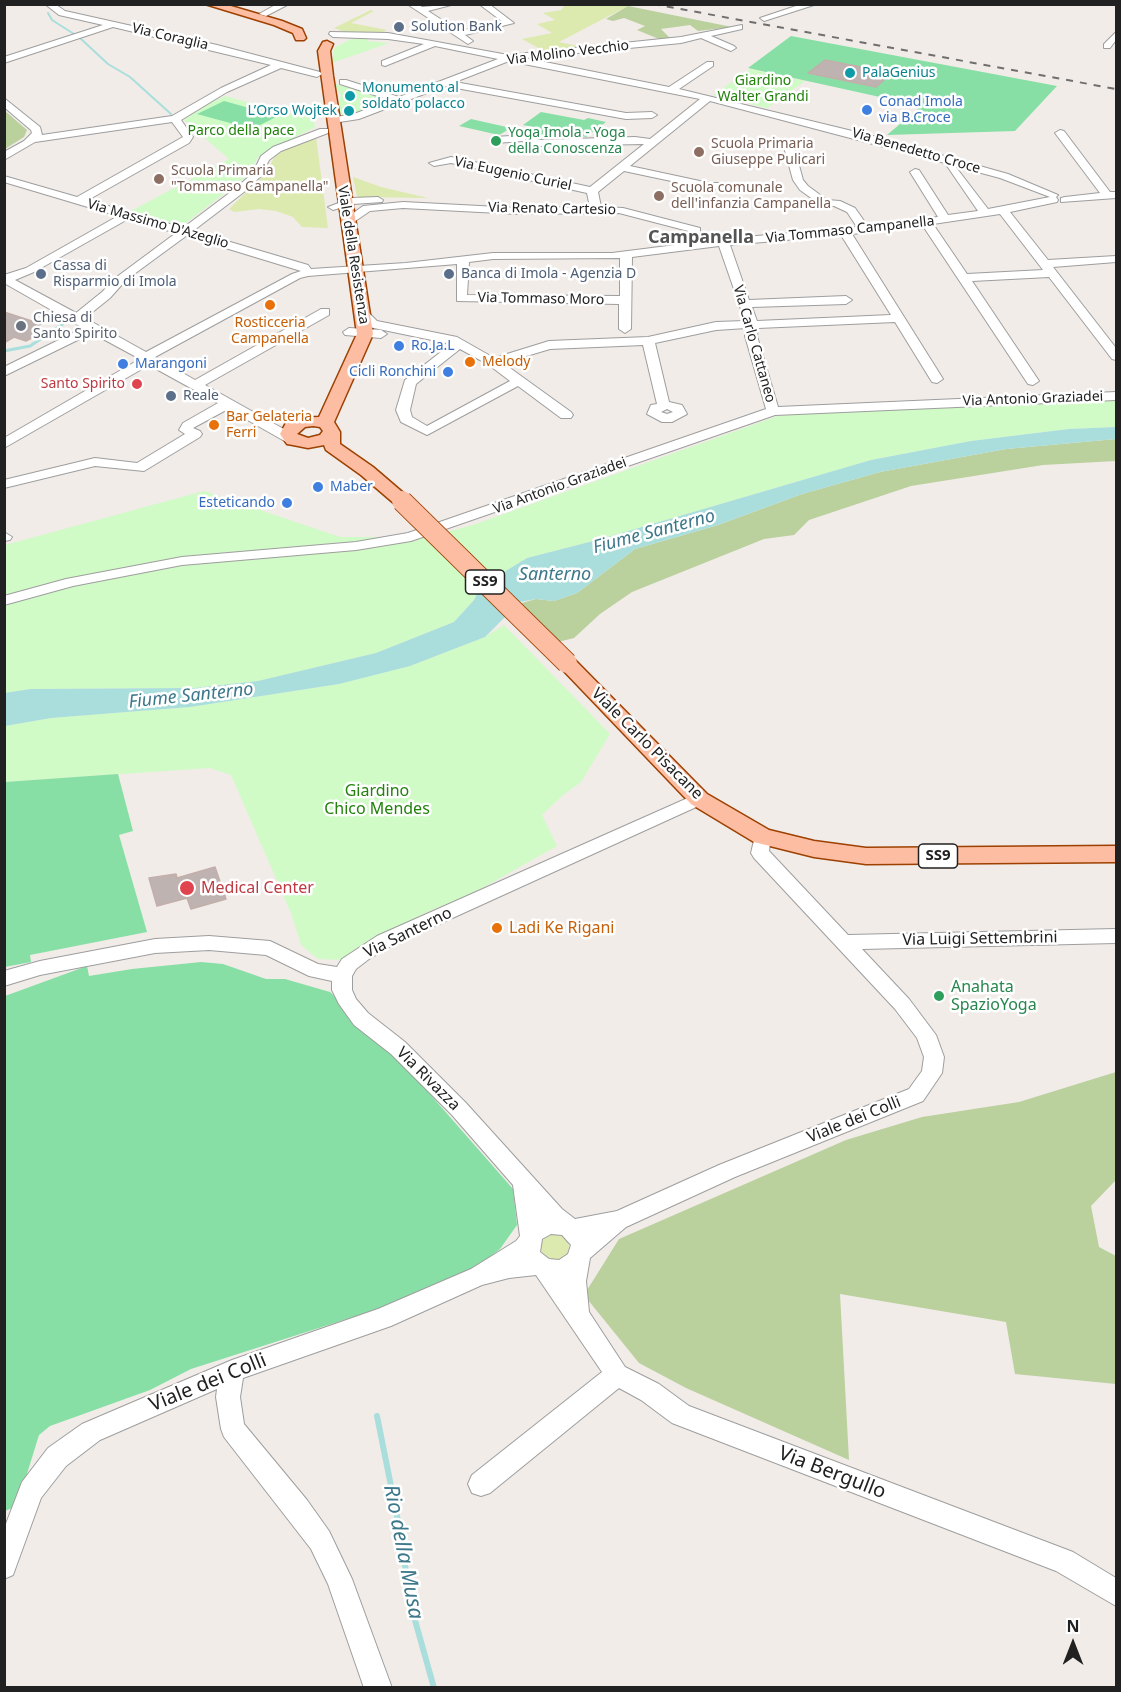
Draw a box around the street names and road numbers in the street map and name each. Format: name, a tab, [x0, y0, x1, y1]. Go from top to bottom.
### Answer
street label: Via Coraglia	[130, 20, 210, 54]
street label: Via Molino Vecchio	[506, 37, 630, 69]
street label: Via Benedetto Croce	[850, 125, 982, 177]
street label: Via Eugenio Curiel	[453, 153, 573, 195]
street label: Viale della Resistenza	[334, 185, 372, 325]
street label: Via Massimo D'Azeglio	[85, 196, 231, 252]
street label: Via Renato Cartesio	[488, 199, 616, 219]
street label: Via Tommaso Campanella	[765, 213, 935, 247]
street label: Via Carlo Cattaneo	[729, 283, 779, 405]
street label: Via Tommaso Moro	[477, 289, 605, 309]
street label: Via Antonio Graziadei	[962, 388, 1104, 410]
street label: Via Antonio Graziadei	[491, 454, 629, 518]
road number: SS9	[466, 570, 504, 594]
street label: Viale Carlo Pisacane	[587, 684, 707, 804]
road number: SS9	[918, 844, 958, 868]
street label: Via Santerno	[361, 903, 455, 963]
street label: Via Luigi Settembrini	[902, 928, 1058, 950]
street label: Via Rivazza	[392, 1043, 464, 1115]
street label: Viale dei Colli	[804, 1092, 904, 1148]
street label: Viale dei Colli	[146, 1349, 270, 1417]
street label: Via Bergullo	[775, 1442, 889, 1504]

